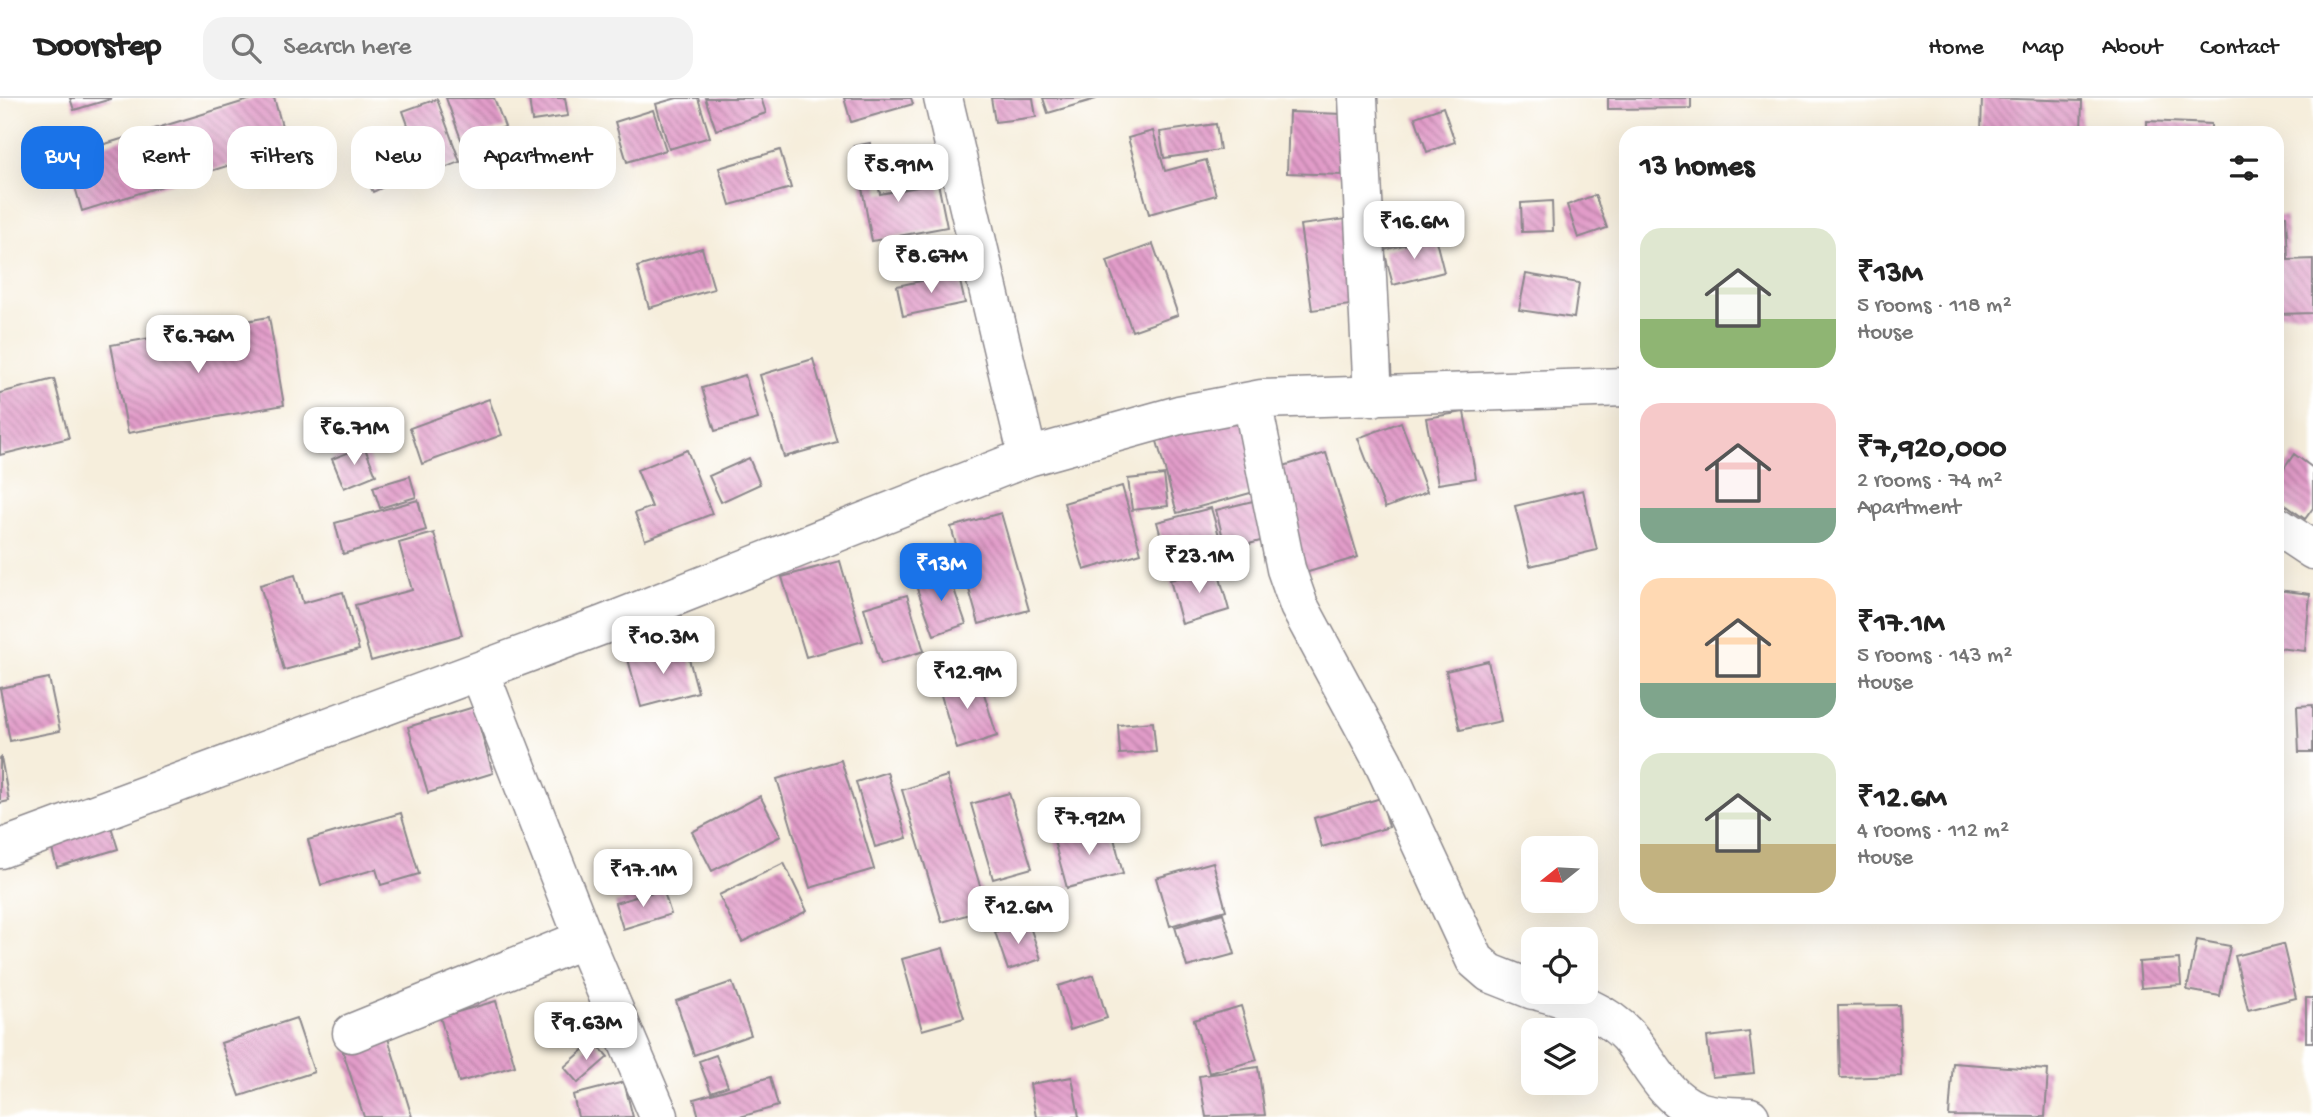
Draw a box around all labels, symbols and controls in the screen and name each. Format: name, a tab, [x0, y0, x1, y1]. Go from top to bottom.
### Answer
search box	[203, 17, 693, 80]
text: Doorstep	[35, 29, 161, 67]
icon: search	[227, 29, 265, 67]
text: Search here	[283, 33, 411, 64]
text: Home	[1928, 34, 1984, 63]
text: Map	[2022, 34, 2064, 63]
text: About	[2102, 34, 2162, 63]
text: Contact	[2200, 34, 2278, 63]
chip: Buy	[21, 126, 104, 189]
chip: Rent	[118, 126, 213, 189]
chip: Filters	[227, 126, 337, 189]
chip: New	[351, 126, 445, 189]
chip: Apartment	[459, 126, 616, 189]
pin: ₹5.91M	[841, 144, 955, 204]
icon: filters	[2225, 149, 2263, 187]
text: 13 homes	[1640, 151, 1754, 186]
text: ₹5.91M	[863, 153, 933, 180]
pin: ₹16.6M	[1357, 202, 1471, 261]
text: ₹16.6M	[1380, 210, 1448, 237]
pin: ₹8.67M	[874, 236, 988, 295]
text: ₹8.67M	[895, 244, 967, 271]
icon: home	[1696, 256, 1780, 340]
text: ₹13M	[1857, 258, 1923, 293]
text: 5 rooms · 118 m²	[1857, 293, 2012, 320]
pin: ₹6.76M	[141, 316, 255, 375]
text: House	[1857, 320, 1913, 347]
text: ₹6.76M	[162, 324, 234, 351]
pin: ₹6.71M	[297, 408, 411, 467]
text: ₹6.71M	[319, 416, 389, 443]
icon: home	[1696, 431, 1780, 515]
text: ₹7,920,000	[1857, 433, 2006, 468]
text: 2 rooms · 74 m²	[1857, 468, 2002, 495]
text: Apartment	[1857, 495, 1961, 522]
pin: ₹23.1M	[1142, 536, 1256, 595]
pin: ₹13M	[900, 544, 982, 603]
text: ₹23.1M	[1165, 544, 1233, 571]
text: ₹13M	[916, 552, 966, 579]
icon: home	[1696, 606, 1780, 690]
text: ₹17.1M	[1857, 608, 1944, 643]
pin: ₹10.3M	[606, 616, 720, 676]
text: ₹10.3M	[628, 625, 698, 652]
text: 5 rooms · 143 m²	[1857, 643, 2012, 670]
pin: ₹12.9M	[910, 652, 1024, 711]
text: ₹12.9M	[933, 660, 1001, 687]
text: House	[1857, 670, 1913, 697]
icon: home	[1696, 781, 1780, 865]
text: ₹12.6M	[1857, 783, 1946, 818]
pin: ₹7.92M	[1032, 798, 1146, 857]
text: ₹7.92M	[1053, 806, 1125, 833]
text: 4 rooms · 112 m²	[1857, 818, 2009, 845]
north arrow	[1521, 836, 1598, 914]
map controls	[1521, 836, 1598, 1095]
text: House	[1857, 845, 1913, 872]
pin: ₹17.1M	[586, 850, 700, 909]
text: ₹17.1M	[610, 858, 676, 885]
pin: ₹12.6M	[961, 886, 1075, 946]
text: ₹12.6M	[984, 895, 1052, 922]
button: locate	[1521, 927, 1598, 1004]
pin: ₹9.63M	[529, 1002, 643, 1062]
text: ₹9.63M	[550, 1011, 622, 1038]
button: layers	[1521, 1018, 1598, 1095]

